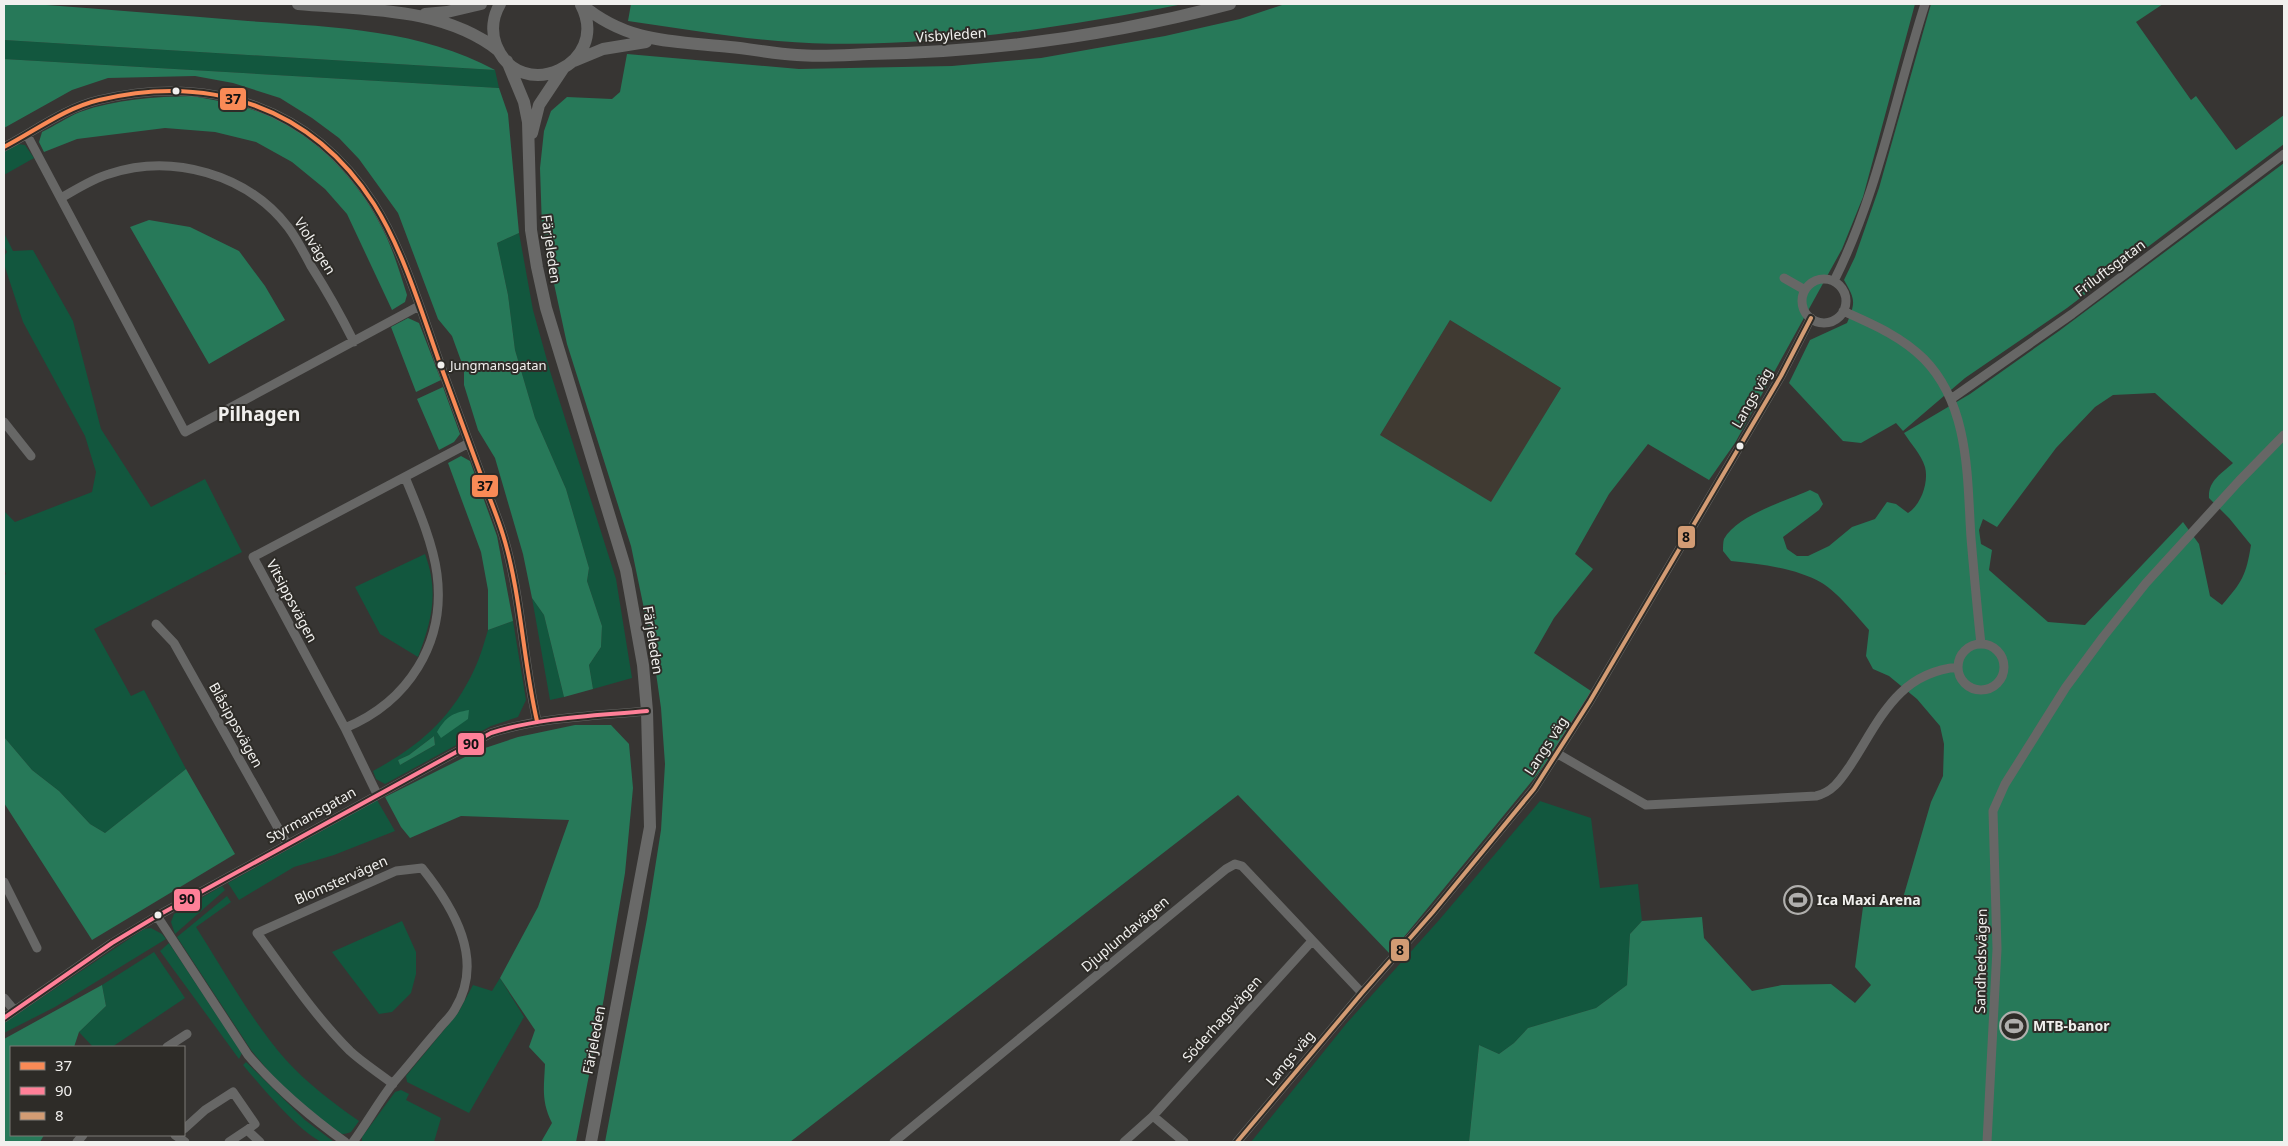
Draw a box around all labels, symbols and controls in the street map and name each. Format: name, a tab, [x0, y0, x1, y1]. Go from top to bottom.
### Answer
street label: Visbyleden	[915, 23, 987, 46]
unlabelled marker	[171, 86, 181, 96]
line badge: 37	[219, 87, 247, 111]
text: 37	[225, 89, 241, 108]
street label: Violvägen	[290, 213, 340, 278]
street label: Färjeleden	[537, 213, 566, 284]
street label: Friluftsgatan	[2071, 235, 2149, 300]
place label: Jungmansgatan	[448, 356, 547, 374]
marker: Jungmansgatan	[436, 360, 446, 370]
street label: Langs väg	[1727, 364, 1776, 431]
district label: Pilhagen	[218, 401, 300, 427]
unlabelled marker	[1735, 441, 1745, 451]
line badge: 37	[471, 474, 499, 498]
text: 37	[477, 476, 493, 495]
line badge: 8	[1677, 525, 1696, 549]
text: 8	[1682, 527, 1690, 546]
street label: Vitsippsvägen	[263, 556, 322, 646]
street label: Färjeleden	[639, 604, 668, 676]
street label: Blåsippsvägen	[205, 679, 268, 771]
street label: Langs väg	[1520, 713, 1572, 779]
line badge: 90	[457, 732, 485, 756]
text: 90	[463, 734, 479, 753]
street label: Styrmansgatan	[262, 782, 359, 847]
street label: Blomstervägen	[291, 851, 390, 909]
sports icon: Ica Maxi Arena	[1783, 885, 1813, 915]
line badge: 90	[173, 888, 201, 912]
text: 90	[179, 889, 195, 908]
place label: Ica Maxi Arena	[1817, 890, 1921, 909]
street label: Djuplundavägen	[1077, 891, 1172, 976]
street label: Sandhedsvägen	[1970, 908, 1991, 1014]
unlabelled marker	[153, 910, 163, 920]
line badge: 8	[1390, 938, 1410, 962]
text: 8	[1396, 940, 1404, 959]
street label: Söderhagsvägen	[1178, 971, 1266, 1066]
street label: Färjeleden	[578, 1004, 609, 1076]
sports icon: MTB-banor	[1999, 1011, 2029, 1041]
place label: MTB-banor	[2033, 1016, 2110, 1035]
street label: Langs väg	[1261, 1026, 1318, 1089]
legend	[10, 1046, 185, 1136]
text: 37	[55, 1055, 72, 1075]
text: 90	[55, 1080, 72, 1100]
text: 8	[55, 1105, 64, 1125]

